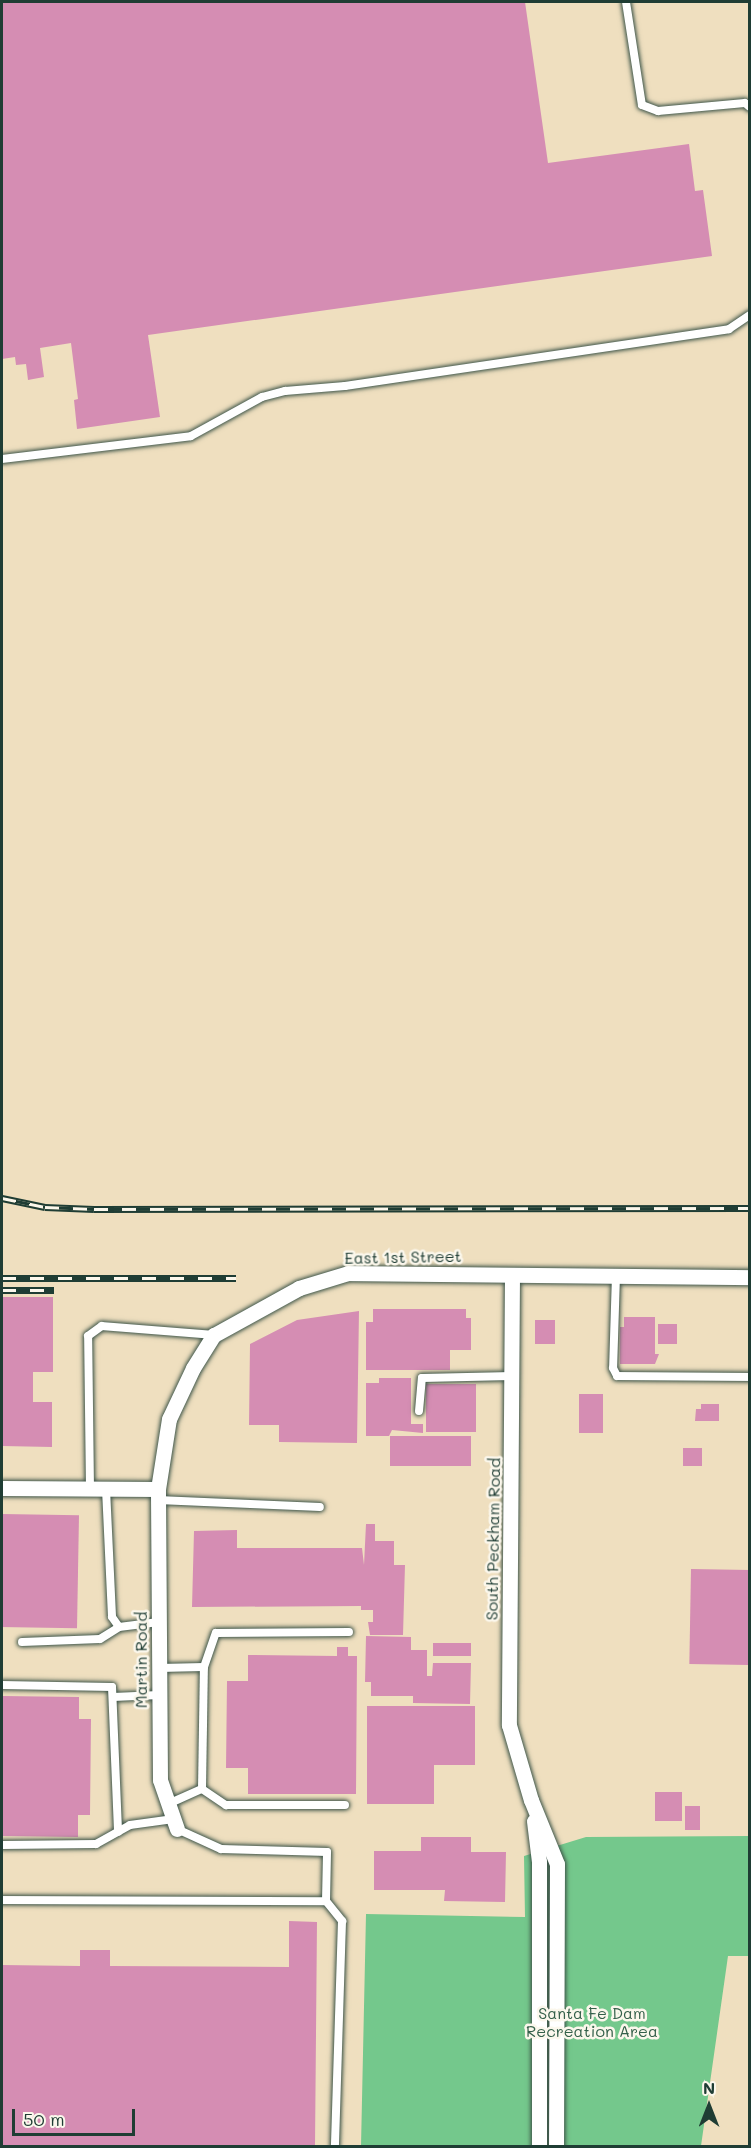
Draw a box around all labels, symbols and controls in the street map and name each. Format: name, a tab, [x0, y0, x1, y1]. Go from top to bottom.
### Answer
street label: East 1st Street	[344, 1246, 462, 1268]
street label: South Peckham Road	[482, 1457, 504, 1621]
street label: Martin Road	[131, 1612, 151, 1708]
park label: Santa Fe Dam Recreation Area	[526, 2003, 658, 2041]
north arrow	[679, 2076, 739, 2136]
text: N	[703, 2077, 715, 2098]
scale bar	[15, 2097, 138, 2135]
text: 50 m	[23, 2107, 65, 2131]

